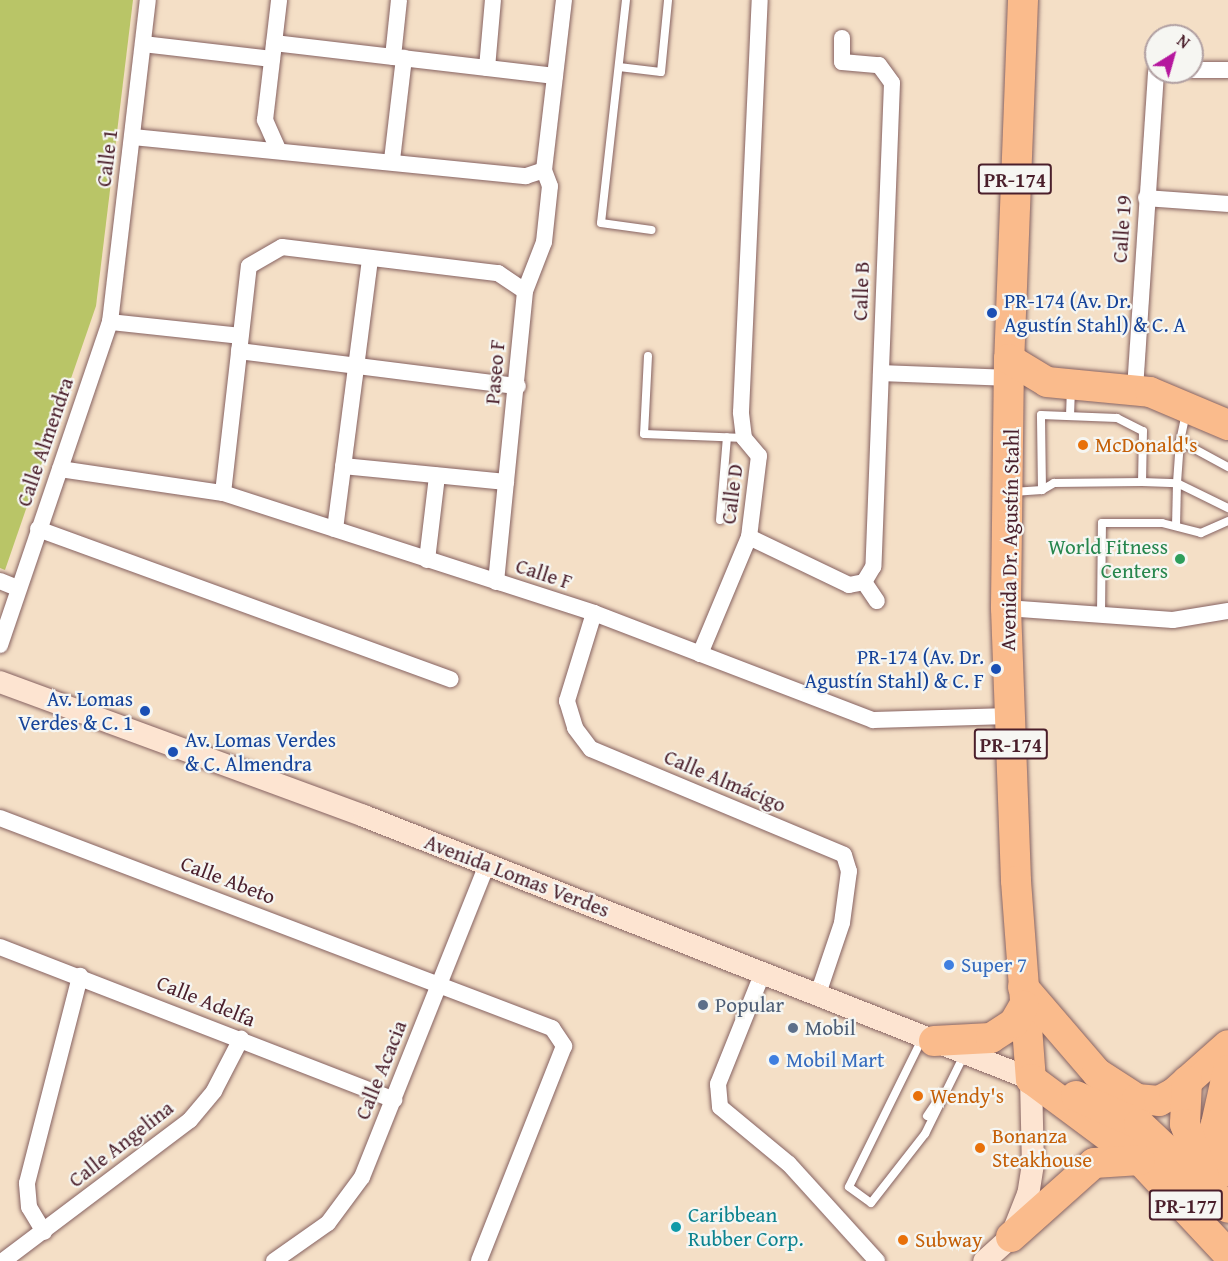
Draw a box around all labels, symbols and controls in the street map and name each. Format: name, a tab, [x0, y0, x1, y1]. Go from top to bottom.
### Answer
north arrow	[1144, 24, 1204, 84]
text: N	[1172, 28, 1195, 54]
street label: Calle 1	[91, 128, 123, 188]
road number: PR-174	[978, 162, 1052, 196]
street label: Calle 19	[1107, 194, 1137, 264]
street label: Calle B	[847, 261, 875, 321]
place label: PR-174 (Av. Dr. Agustín Stahl) & C. A	[1004, 288, 1186, 338]
marker: PR-174 (Av. Dr. Agustín Stahl) & C. A	[985, 306, 999, 320]
street label: Paseo F	[480, 339, 510, 405]
street label: Calle Almendra	[11, 374, 79, 510]
street label: Avenida Dr. Agustín Stahl	[995, 429, 1025, 651]
place label: McDonald's	[1095, 432, 1198, 458]
marker: McDonald's	[1076, 438, 1090, 452]
street label: Calle D	[716, 463, 748, 525]
place label: World Fitness Centers	[1048, 534, 1168, 584]
marker: World Fitness Centers	[1173, 552, 1187, 566]
street label: Calle F	[513, 553, 575, 595]
place label: PR-174 (Av. Dr. Agustín Stahl) & C. F	[805, 644, 984, 694]
marker: PR-174 (Av. Dr. Agustín Stahl) & C. F	[989, 662, 1003, 676]
place label: Av. Lomas Verdes & C. 1	[18, 686, 133, 736]
marker: Av. Lomas Verdes & C. 1	[138, 704, 152, 718]
place label: Av. Lomas Verdes & C. Almendra	[185, 727, 336, 777]
road number: PR-174	[974, 727, 1048, 761]
street label: Calle Almácigo	[660, 744, 790, 818]
marker: Av. Lomas Verdes & C. Almendra	[166, 745, 180, 759]
street label: Avenida Lomas Verdes	[421, 829, 613, 923]
street label: Calle Abeto	[177, 850, 279, 910]
place label: Super 7	[961, 952, 1027, 978]
marker: Super 7	[942, 958, 956, 972]
street label: Calle Adelfa	[153, 970, 259, 1032]
place label: Popular	[715, 992, 784, 1018]
marker: Popular	[696, 998, 710, 1012]
place label: Mobil	[805, 1015, 856, 1041]
street label: Calle Acacia	[350, 1017, 412, 1123]
marker: Mobil	[786, 1021, 800, 1035]
place label: Mobil Mart	[786, 1047, 884, 1073]
marker: Mobil Mart	[767, 1053, 781, 1067]
place label: Wendy's	[930, 1083, 1004, 1109]
marker: Wendy's	[911, 1089, 925, 1103]
street label: Calle Angelina	[64, 1095, 178, 1193]
place label: Bonanza Steakhouse	[992, 1123, 1092, 1173]
marker: Bonanza Steakhouse	[973, 1141, 987, 1155]
road number: PR-177	[1148, 1188, 1224, 1222]
place label: Caribbean Rubber Corp.	[688, 1202, 804, 1252]
marker: Caribbean Rubber Corp.	[669, 1220, 683, 1234]
place label: Subway	[915, 1227, 982, 1253]
marker: Subway	[896, 1233, 910, 1247]

